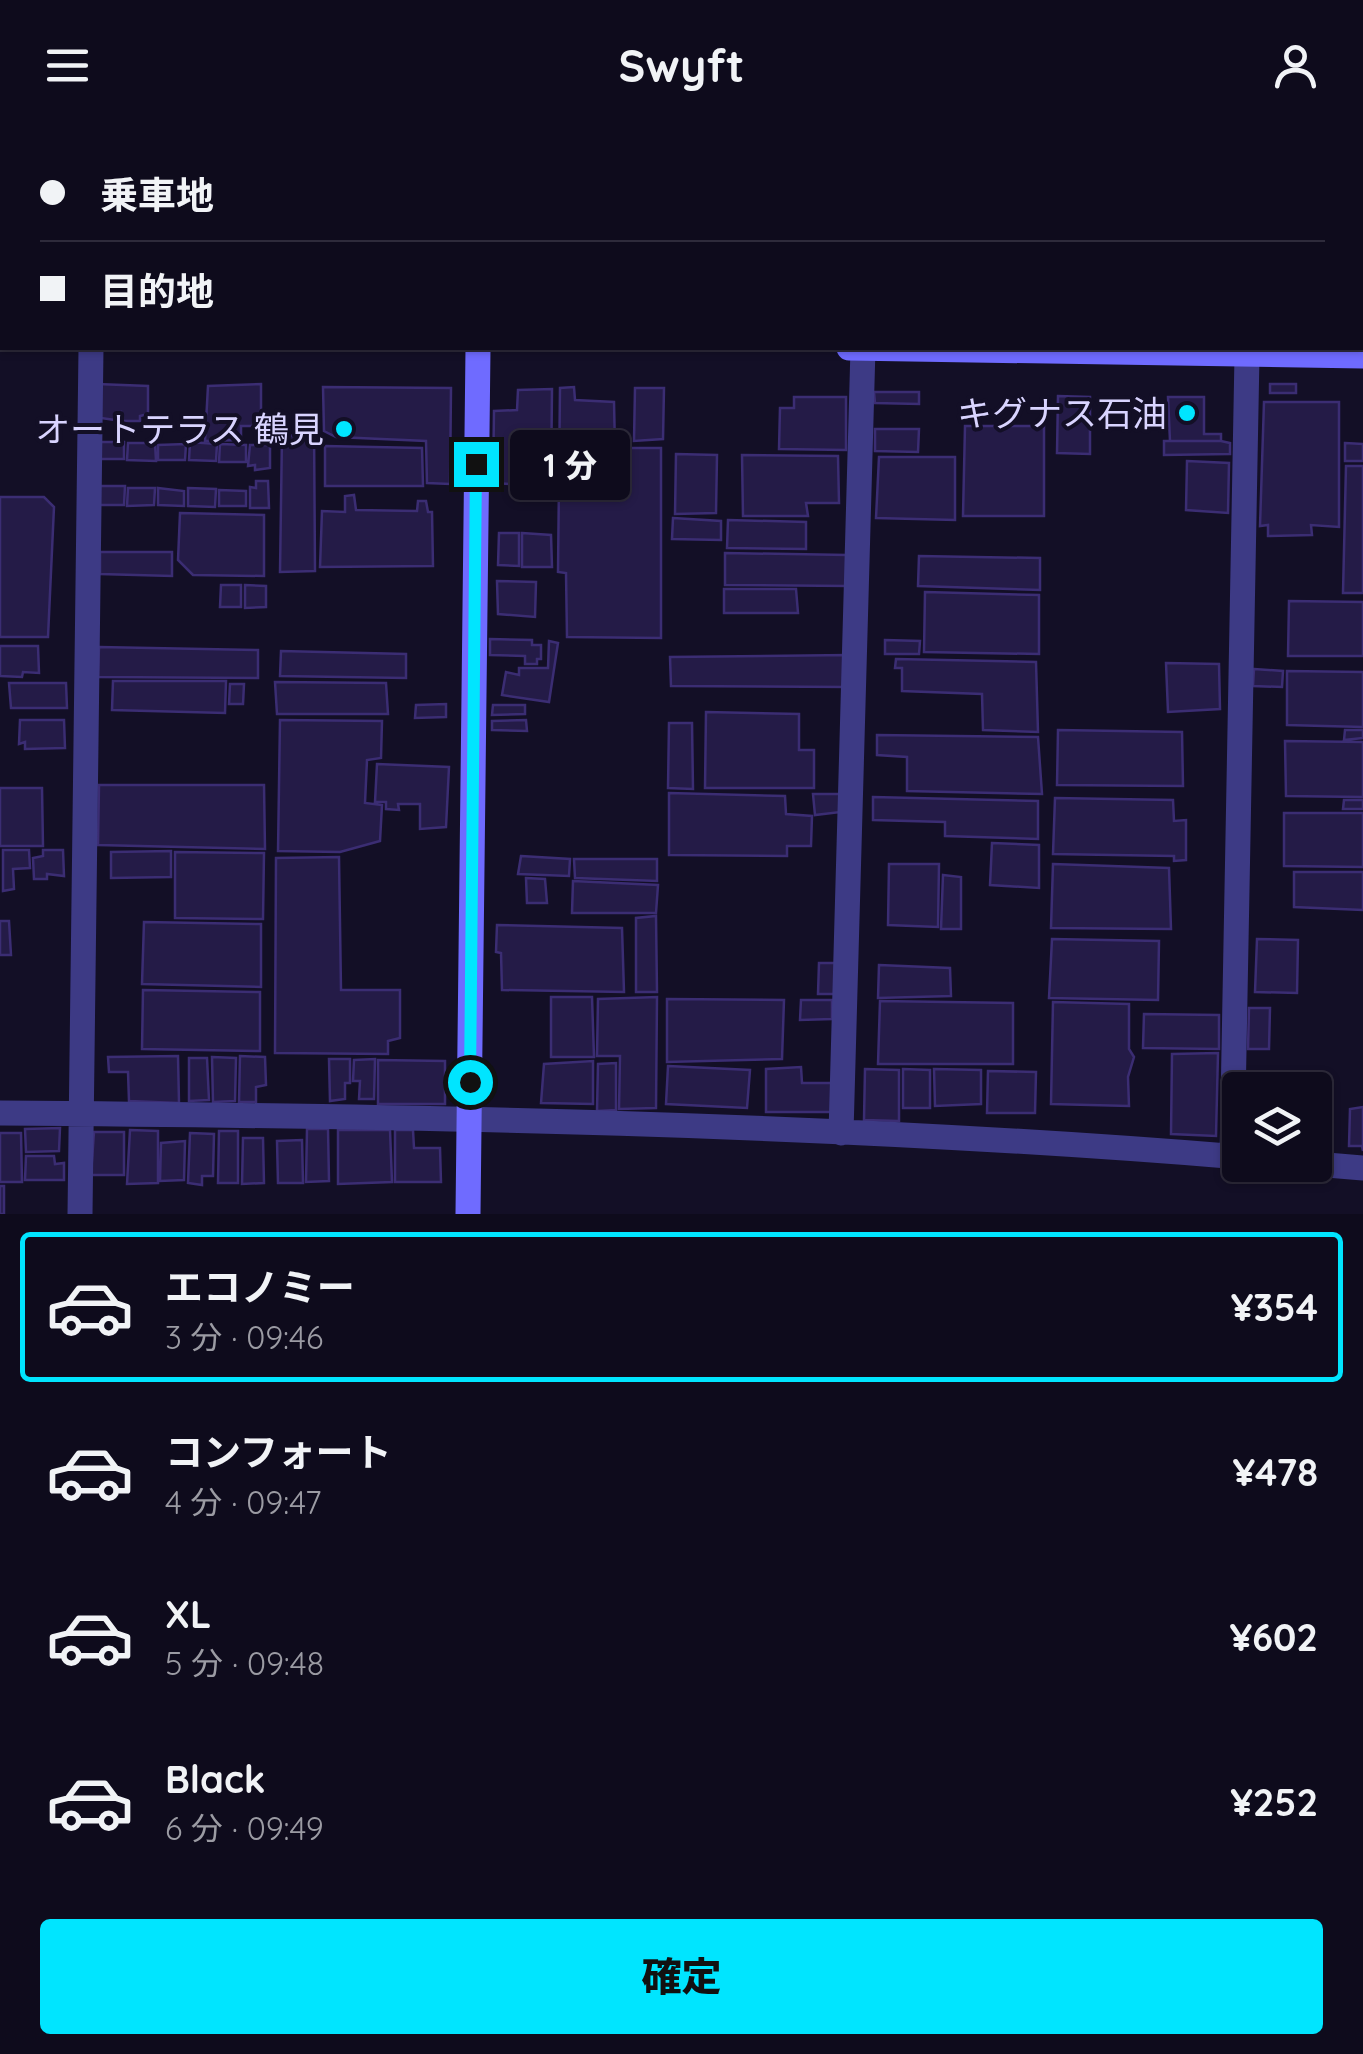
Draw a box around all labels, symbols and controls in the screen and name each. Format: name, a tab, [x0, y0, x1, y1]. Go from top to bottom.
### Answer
text: Swyft	[618, 37, 745, 93]
icon: menu	[40, 38, 95, 93]
icon: person	[1268, 38, 1323, 93]
text: 乗車地	[100, 171, 214, 219]
text: 目的地	[100, 267, 214, 315]
place label: キグナス石油	[957, 391, 1167, 435]
marker: キグナス石油	[1176, 402, 1198, 424]
place label: オートテラス 鶴見	[35, 407, 324, 451]
marker: オートテラス 鶴見	[333, 418, 355, 440]
callout: 1 分	[511, 429, 631, 499]
route end	[454, 442, 499, 487]
text: 1 分	[543, 445, 597, 485]
route start	[448, 1060, 493, 1105]
map controls	[1222, 1072, 1332, 1182]
button: layers	[1222, 1072, 1332, 1182]
icon: car	[45, 1262, 135, 1352]
text: エコノミー	[165, 1263, 355, 1311]
text: ¥354	[1231, 1283, 1318, 1331]
text: 3 分 · 09:46	[165, 1317, 323, 1357]
icon: car	[45, 1427, 135, 1517]
text: コンフォート	[165, 1428, 392, 1476]
text: ¥478	[1232, 1448, 1318, 1496]
text: 4 分 · 09:47	[165, 1482, 322, 1522]
text: XL	[165, 1590, 211, 1638]
icon: car	[45, 1592, 135, 1682]
text: ¥602	[1229, 1613, 1318, 1661]
text: 5 分 · 09:48	[165, 1643, 324, 1683]
text: Black	[165, 1755, 265, 1803]
icon: car	[45, 1757, 135, 1847]
text: ¥252	[1230, 1778, 1318, 1826]
text: 6 分 · 09:49	[165, 1808, 324, 1848]
button: 確定	[40, 1919, 1323, 2034]

